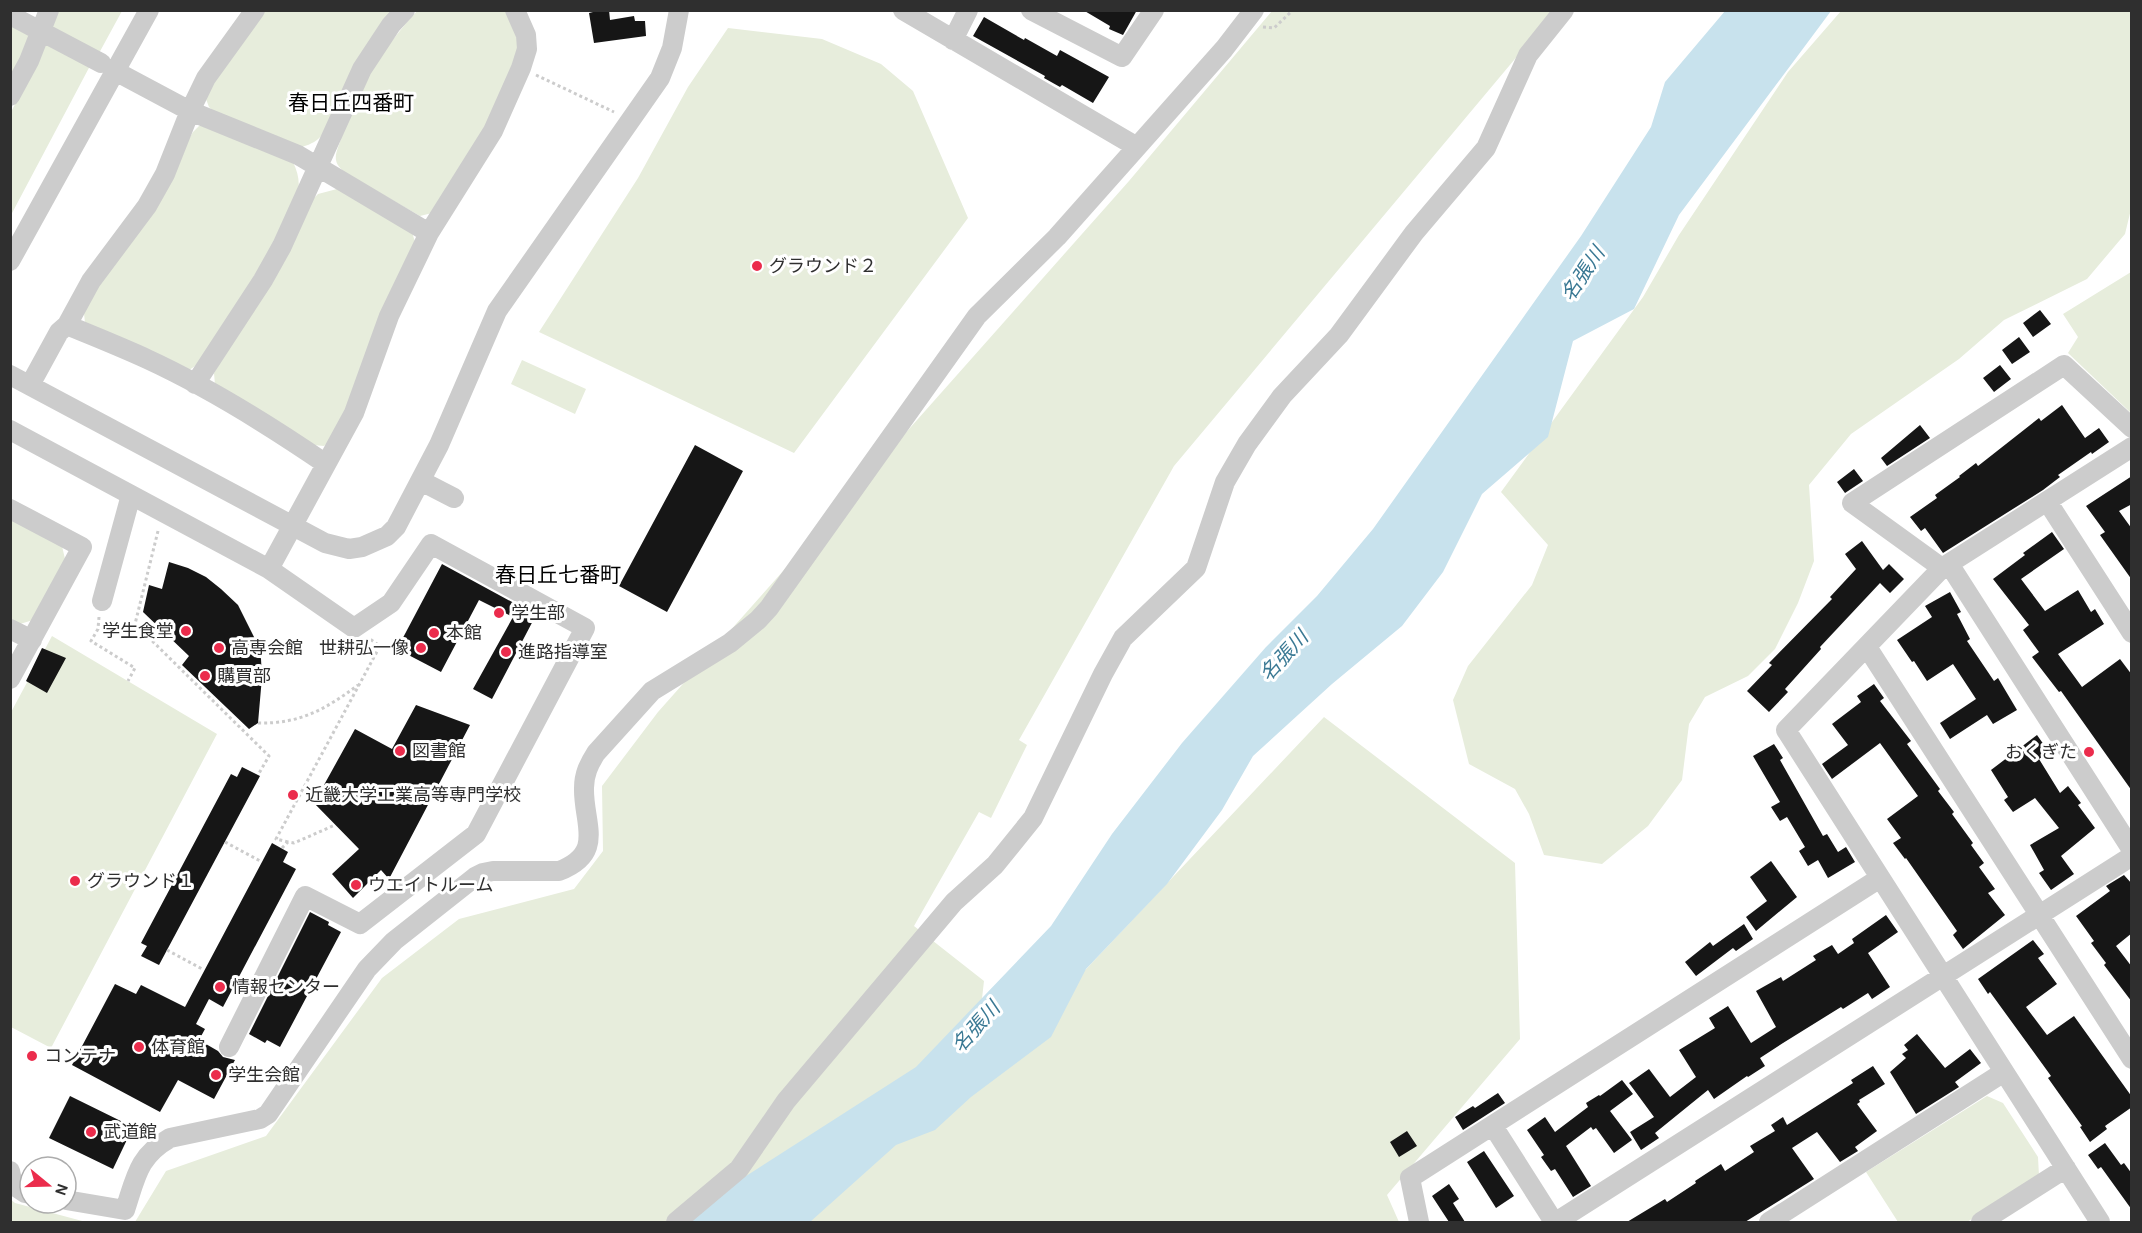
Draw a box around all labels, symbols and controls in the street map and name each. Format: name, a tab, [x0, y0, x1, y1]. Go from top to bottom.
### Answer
district label: 春日丘四番町	[288, 91, 414, 115]
water label: 名張川	[1557, 241, 1610, 305]
place label: グラウンド２	[769, 255, 877, 277]
marker: グラウンド２	[750, 259, 764, 273]
district label: 春日丘七番町	[495, 563, 621, 587]
place label: 学生部	[511, 602, 565, 624]
marker: 学生部	[492, 606, 506, 620]
place label: 学生食堂	[102, 620, 174, 642]
place label: 本館	[446, 622, 482, 644]
marker: 学生食堂	[179, 624, 193, 638]
water label: 名張川	[1255, 625, 1314, 686]
marker: 本館	[427, 626, 441, 640]
place label: 高専会館	[231, 637, 303, 659]
place label: 世耕弘一像	[319, 637, 409, 659]
marker: 高専会館	[212, 641, 226, 655]
marker: 世耕弘一像	[414, 641, 428, 655]
place label: 進路指導室	[518, 641, 608, 663]
marker: 進路指導室	[499, 645, 513, 659]
place label: 購買部	[217, 665, 271, 687]
marker: 購買部	[198, 669, 212, 683]
place label: 図書館	[412, 740, 466, 762]
place label: おくぎた	[2005, 741, 2077, 763]
marker: 図書館	[393, 744, 407, 758]
marker: おくぎた	[2082, 745, 2096, 759]
place label: 近畿大学工業高等専門学校	[305, 784, 521, 806]
marker: 近畿大学工業高等専門学校	[286, 788, 300, 802]
place label: グラウンド１	[87, 870, 195, 892]
marker: グラウンド１	[68, 874, 82, 888]
place label: ウエイトルーム	[368, 874, 493, 896]
marker: ウエイトルーム	[349, 878, 363, 892]
place label: 情報センター	[232, 976, 340, 998]
marker: 情報センター	[213, 980, 227, 994]
water label: 名張川	[947, 996, 1006, 1057]
place label: 体育館	[151, 1036, 205, 1058]
marker: 体育館	[132, 1040, 146, 1054]
place label: コンテナ	[44, 1045, 116, 1067]
marker: コンテナ	[25, 1049, 39, 1063]
place label: 学生会館	[228, 1064, 300, 1086]
marker: 学生会館	[209, 1068, 223, 1082]
place label: 武道館	[103, 1121, 157, 1143]
marker: 武道館	[84, 1125, 98, 1139]
north arrow	[18, 1155, 78, 1215]
text: N	[51, 1181, 73, 1198]

